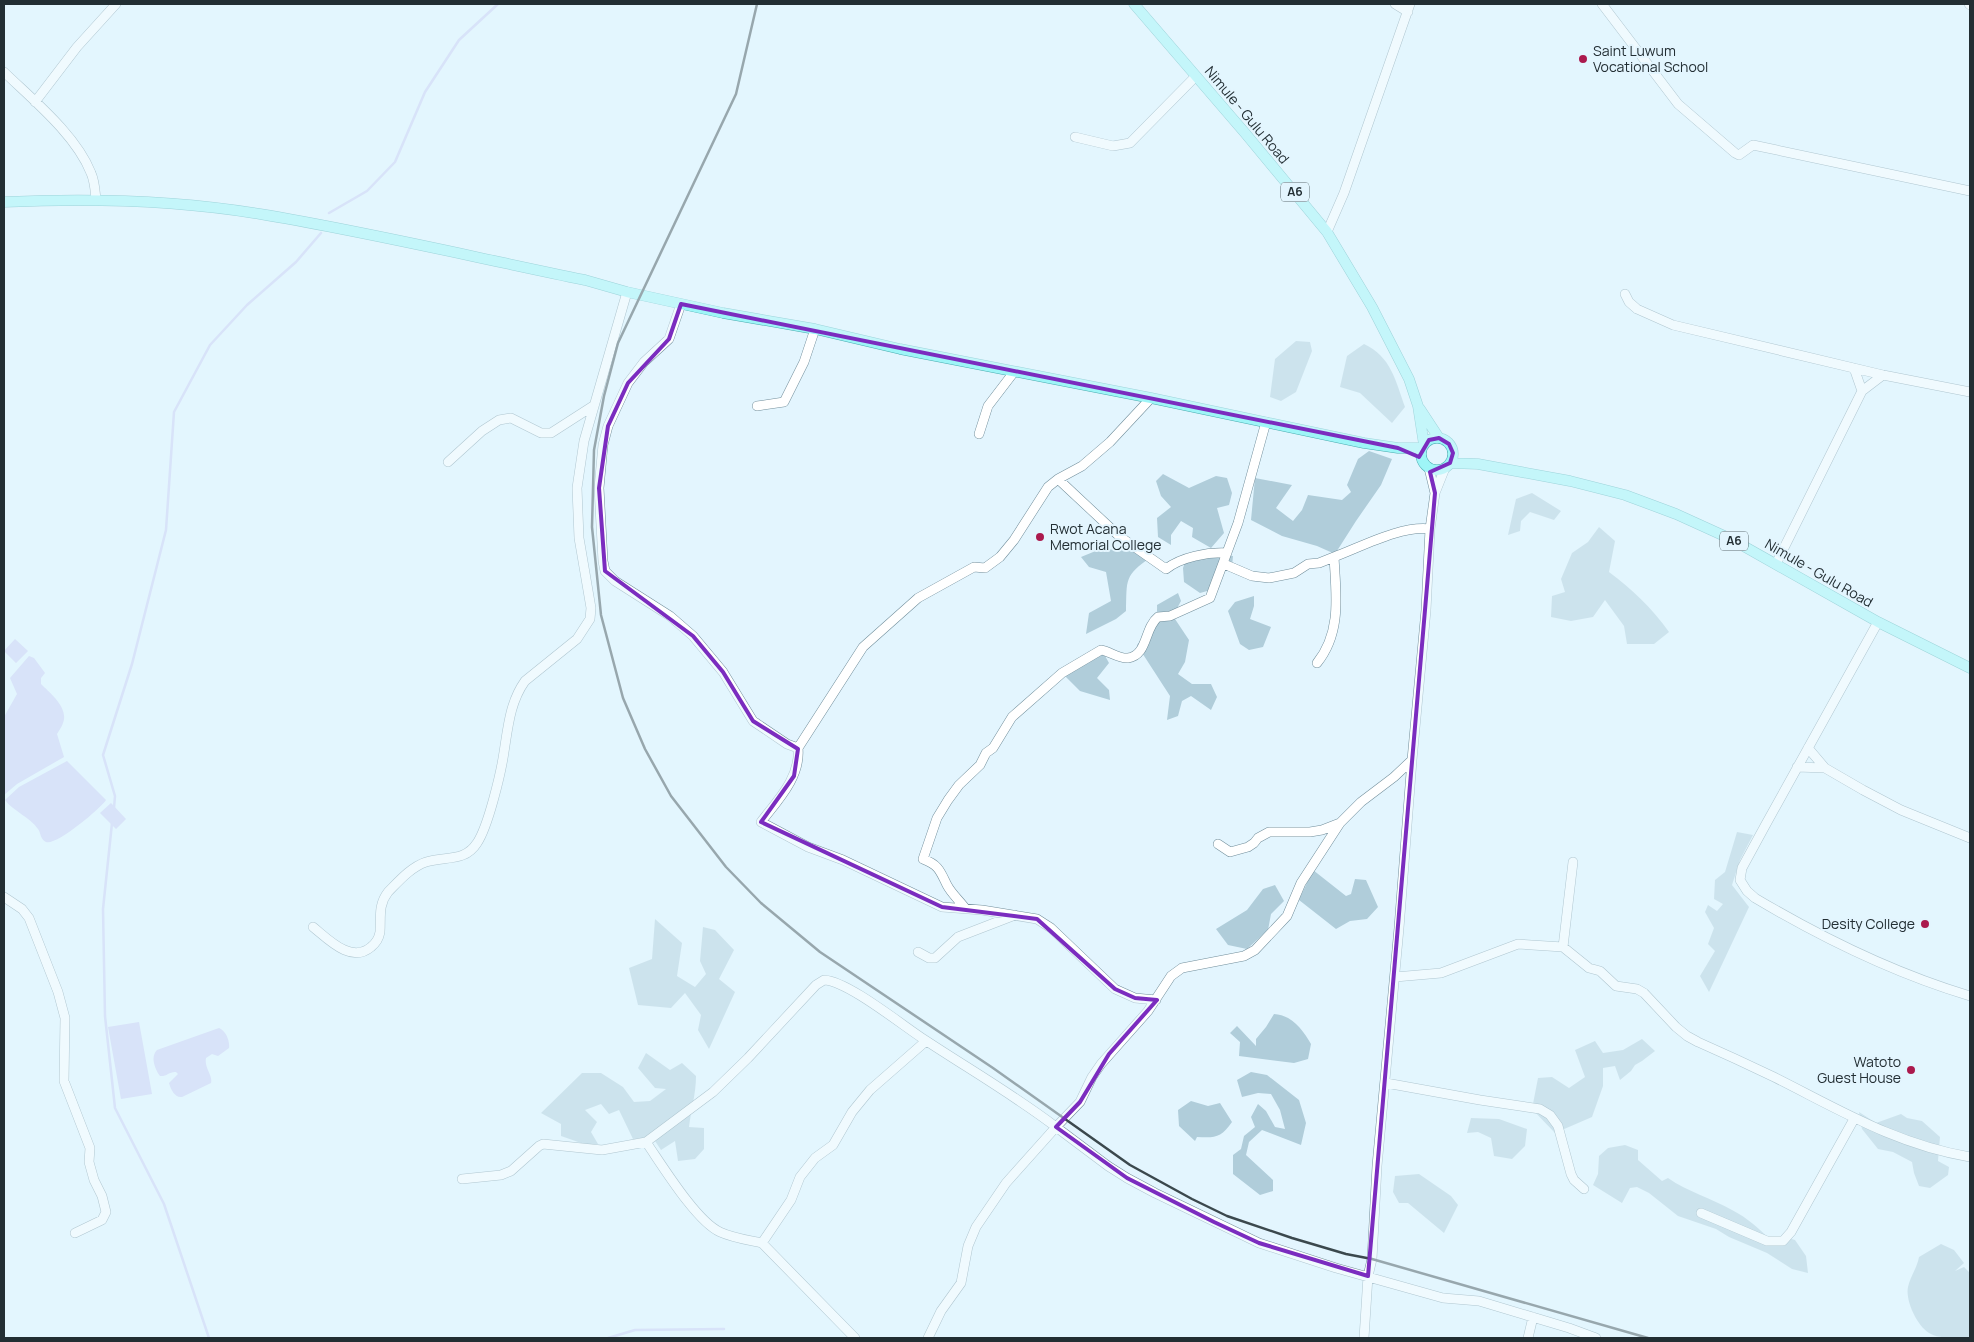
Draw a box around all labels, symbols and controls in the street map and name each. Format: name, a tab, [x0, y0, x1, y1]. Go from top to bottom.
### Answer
place label: Saint Luwum Vocational School	[1593, 41, 1708, 76]
marker: Saint Luwum Vocational School	[1577, 53, 1589, 65]
street label: Nimule - Gulu Road	[1201, 62, 1294, 167]
road number: A6	[1281, 182, 1309, 202]
place label: Rwot Acana Memorial College	[1050, 519, 1162, 554]
marker: Rwot Acana Memorial College	[1034, 531, 1046, 543]
road number: A6	[1720, 532, 1748, 550]
street label: Nimule - Gulu Road	[1762, 534, 1877, 611]
place label: Desity College	[1822, 914, 1915, 933]
marker: Desity College	[1919, 918, 1931, 930]
place label: Watoto Guest House	[1817, 1052, 1901, 1087]
marker: Watoto Guest House	[1905, 1064, 1917, 1076]

